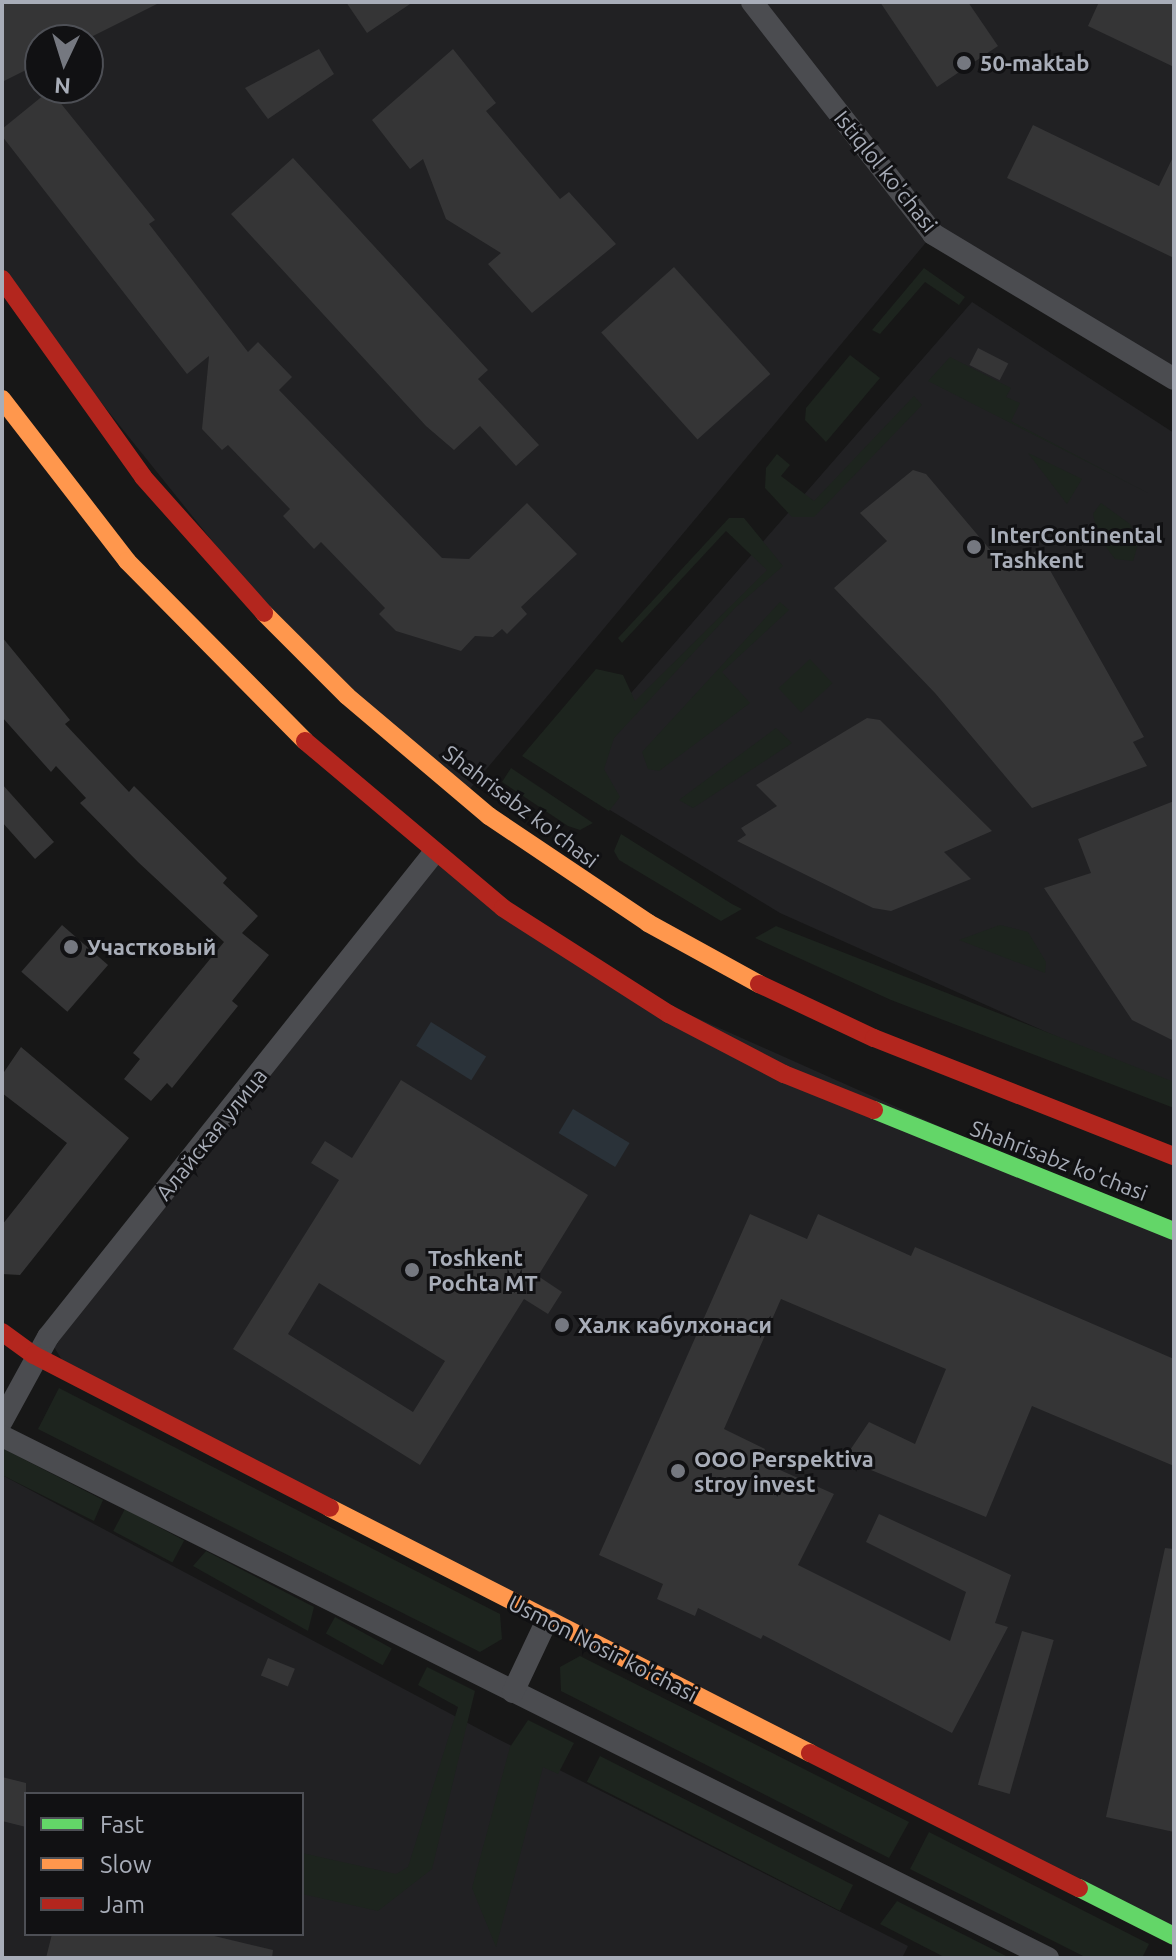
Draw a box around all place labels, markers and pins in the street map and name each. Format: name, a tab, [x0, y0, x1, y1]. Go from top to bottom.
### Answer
place label: 50-maktab	[980, 50, 1089, 76]
marker: 50-maktab	[955, 54, 973, 72]
place label: InterContinental Tashkent	[990, 521, 1162, 572]
marker: InterContinental Tashkent	[965, 538, 983, 556]
place label: Участковый	[87, 934, 216, 960]
marker: Участковый	[62, 938, 80, 956]
place label: Toshkent Pochta MT	[428, 1244, 538, 1296]
marker: Toshkent Pochta MT	[403, 1261, 421, 1279]
place label: Халк кабулхонаси	[578, 1312, 772, 1338]
marker: Халк кабулхонаси	[553, 1316, 571, 1334]
place label: ООО Perspektiva stroy invest	[694, 1445, 874, 1496]
marker: ООО Perspektiva stroy invest	[669, 1462, 687, 1480]

